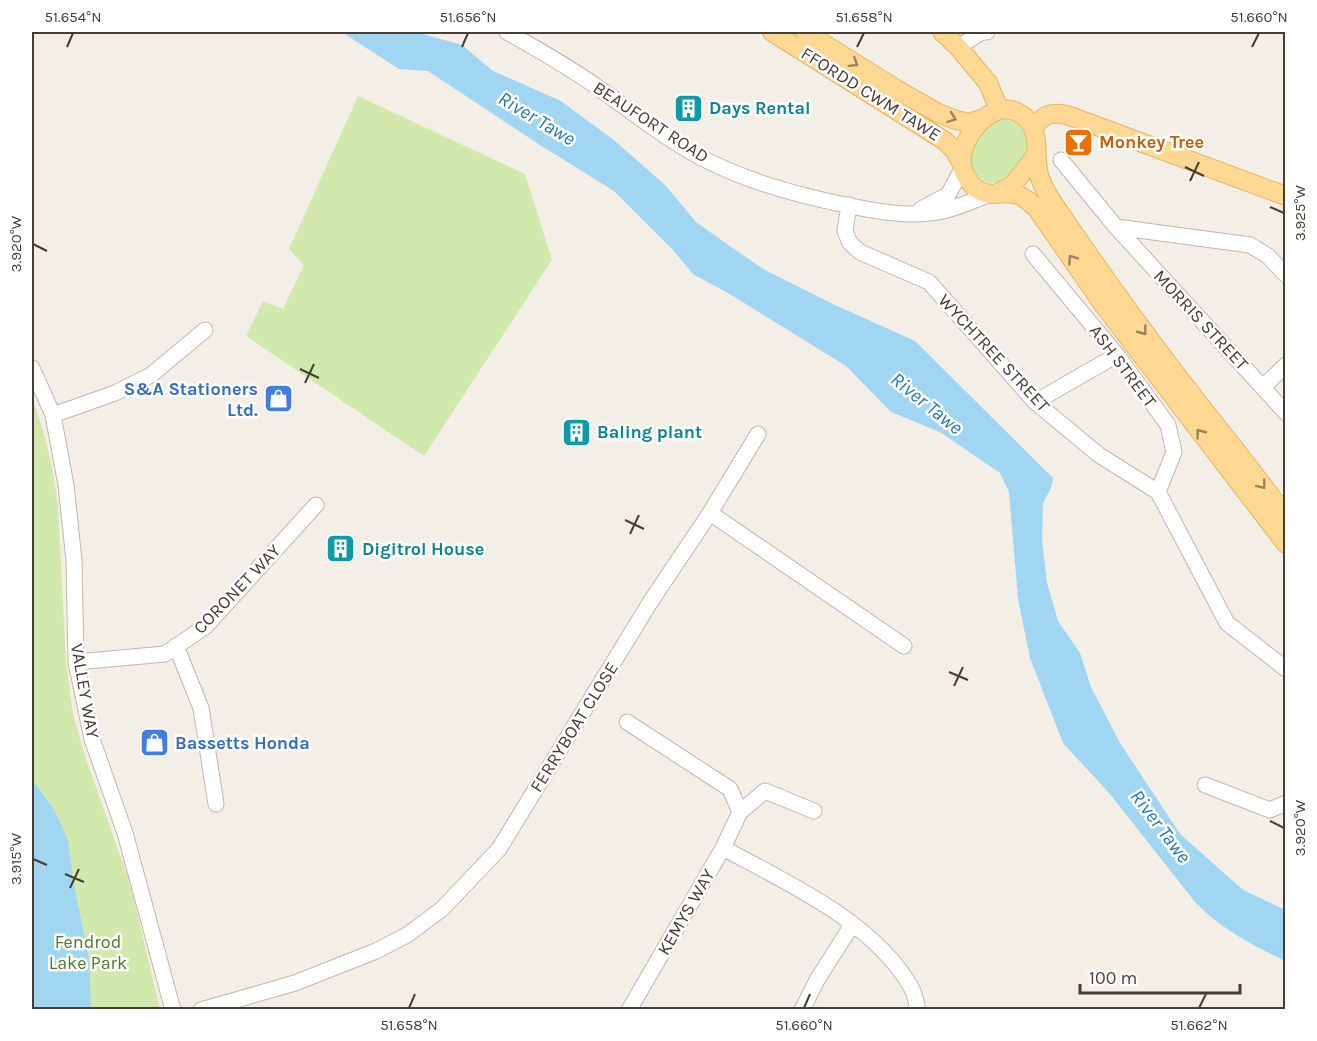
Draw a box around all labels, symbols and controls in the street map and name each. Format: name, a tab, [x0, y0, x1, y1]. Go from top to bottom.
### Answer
text: 51.654°N	[45, 8, 101, 26]
text: 51.656°N	[439, 8, 497, 26]
text: 51.658°N	[835, 8, 893, 26]
text: 51.660°N	[1230, 8, 1288, 26]
street label: FFORDD CWM TAWE	[797, 42, 945, 146]
one-way arrow	[848, 55, 858, 67]
street label: BEAUFORT ROAD	[589, 76, 713, 168]
water label: River Tawe	[494, 86, 579, 150]
building icon: Days Rental	[672, 92, 704, 124]
place label: Days Rental	[709, 97, 810, 119]
one-way arrow	[946, 111, 957, 123]
bar icon: Monkey Tree	[1062, 126, 1094, 158]
place label: Monkey Tree	[1099, 131, 1204, 153]
text: 3.925°W	[1291, 184, 1309, 241]
text: 3.920°W	[7, 215, 25, 272]
one-way arrow	[1068, 255, 1079, 266]
street label: MORRIS STREET	[1149, 265, 1253, 375]
street label: WYCHTREE STREET	[934, 289, 1054, 417]
street label: ASH STREET	[1085, 320, 1161, 412]
one-way arrow	[1136, 324, 1147, 335]
water label: River Tawe	[886, 367, 967, 439]
place label: S&A Stationers Ltd.	[124, 378, 258, 421]
shop icon: S&A Stationers Ltd.	[263, 383, 295, 415]
building icon: Baling plant	[560, 416, 592, 448]
place label: Baling plant	[597, 421, 702, 443]
one-way arrow	[1197, 428, 1208, 439]
one-way arrow	[1254, 479, 1265, 490]
building icon: Digitrol House	[325, 533, 357, 565]
place label: Digitrol House	[362, 538, 484, 560]
street label: CORONET WAY	[189, 539, 285, 638]
street label: VALLEY WAY	[66, 642, 104, 740]
street label: FERRYBOAT CLOSE	[525, 658, 623, 796]
shop icon: Bassetts Honda	[138, 727, 170, 759]
place label: Bassetts Honda	[175, 732, 310, 754]
water label: River Tawe	[1126, 785, 1196, 867]
text: 3.920°W	[1291, 799, 1309, 856]
text: 3.915°W	[7, 832, 25, 885]
street label: KEMYS WAY	[652, 865, 720, 959]
park label: Fendrod Lake Park	[49, 931, 127, 974]
scale bar	[1080, 957, 1240, 995]
text: 100 m	[1089, 967, 1137, 989]
text: 51.658°N	[380, 1016, 438, 1034]
text: 51.660°N	[775, 1016, 833, 1034]
text: 51.662°N	[1170, 1016, 1228, 1034]

